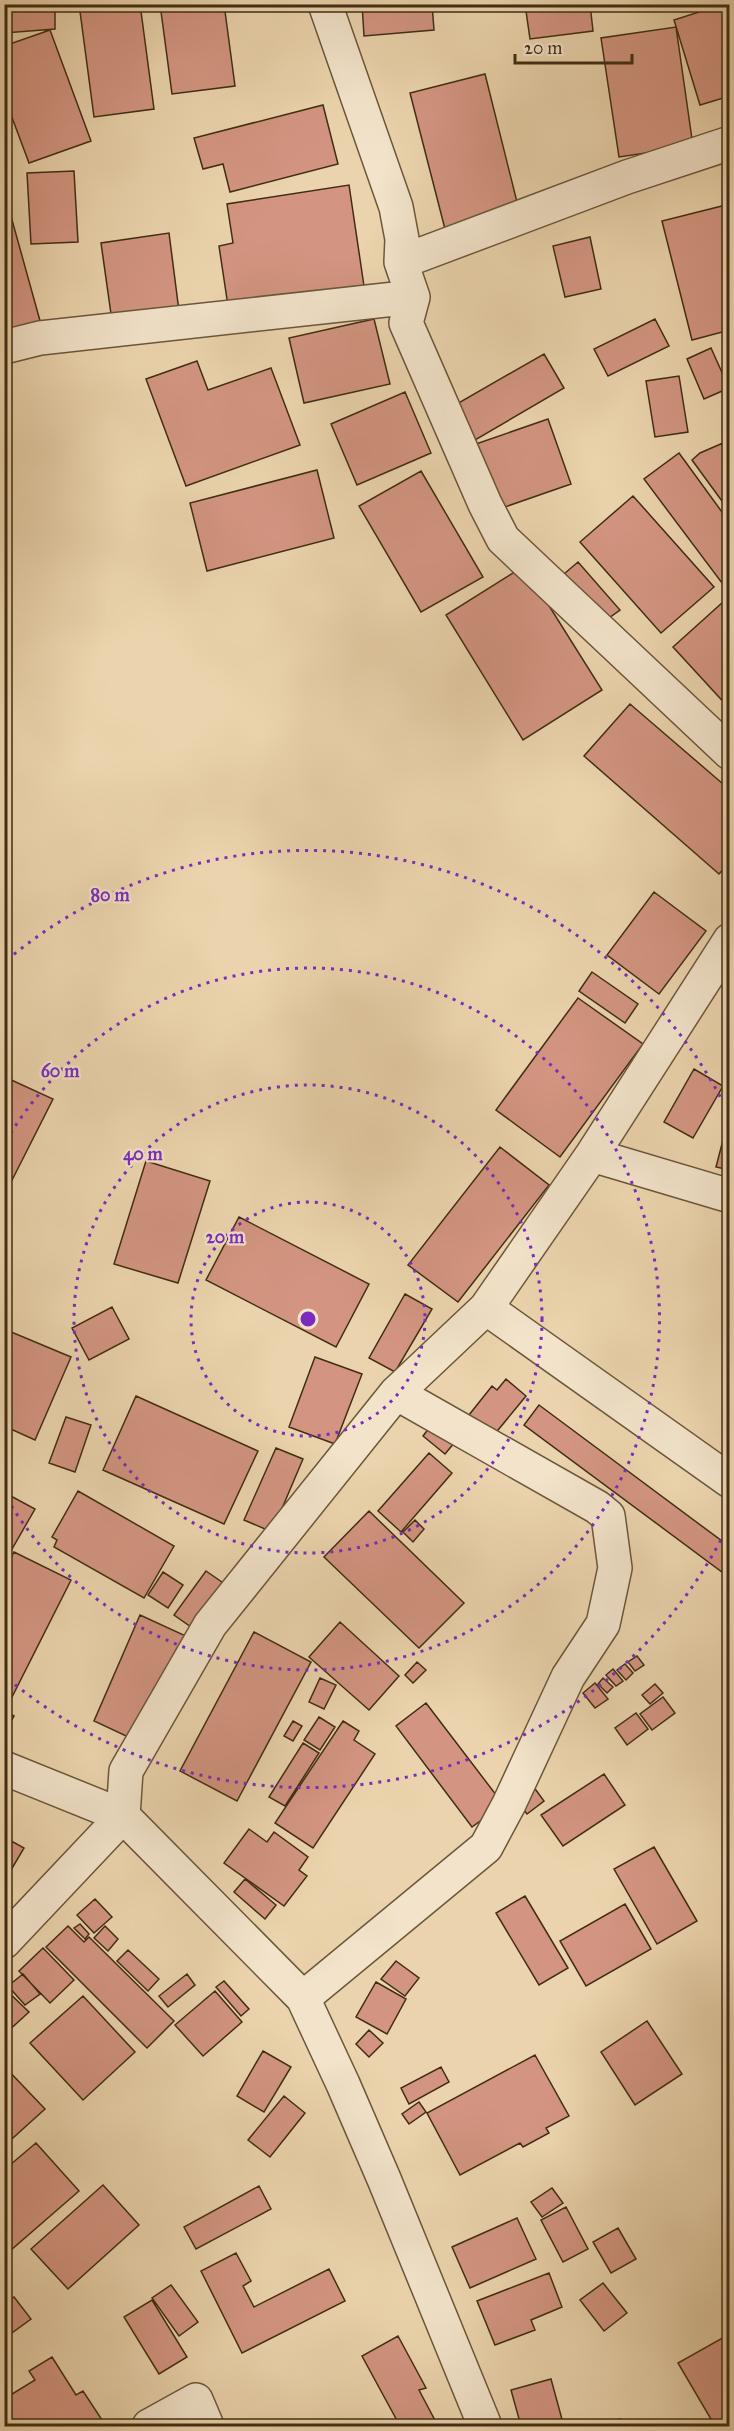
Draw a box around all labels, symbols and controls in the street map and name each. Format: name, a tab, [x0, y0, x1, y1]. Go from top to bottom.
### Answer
scale bar	[515, 27, 632, 65]
text: 20 m	[524, 37, 562, 59]
text: 80 m	[90, 884, 130, 906]
text: 60 m	[41, 1060, 80, 1082]
text: 40 m	[123, 1143, 164, 1166]
text: 20 m	[206, 1226, 245, 1248]
centre of rings	[298, 1309, 318, 1329]

